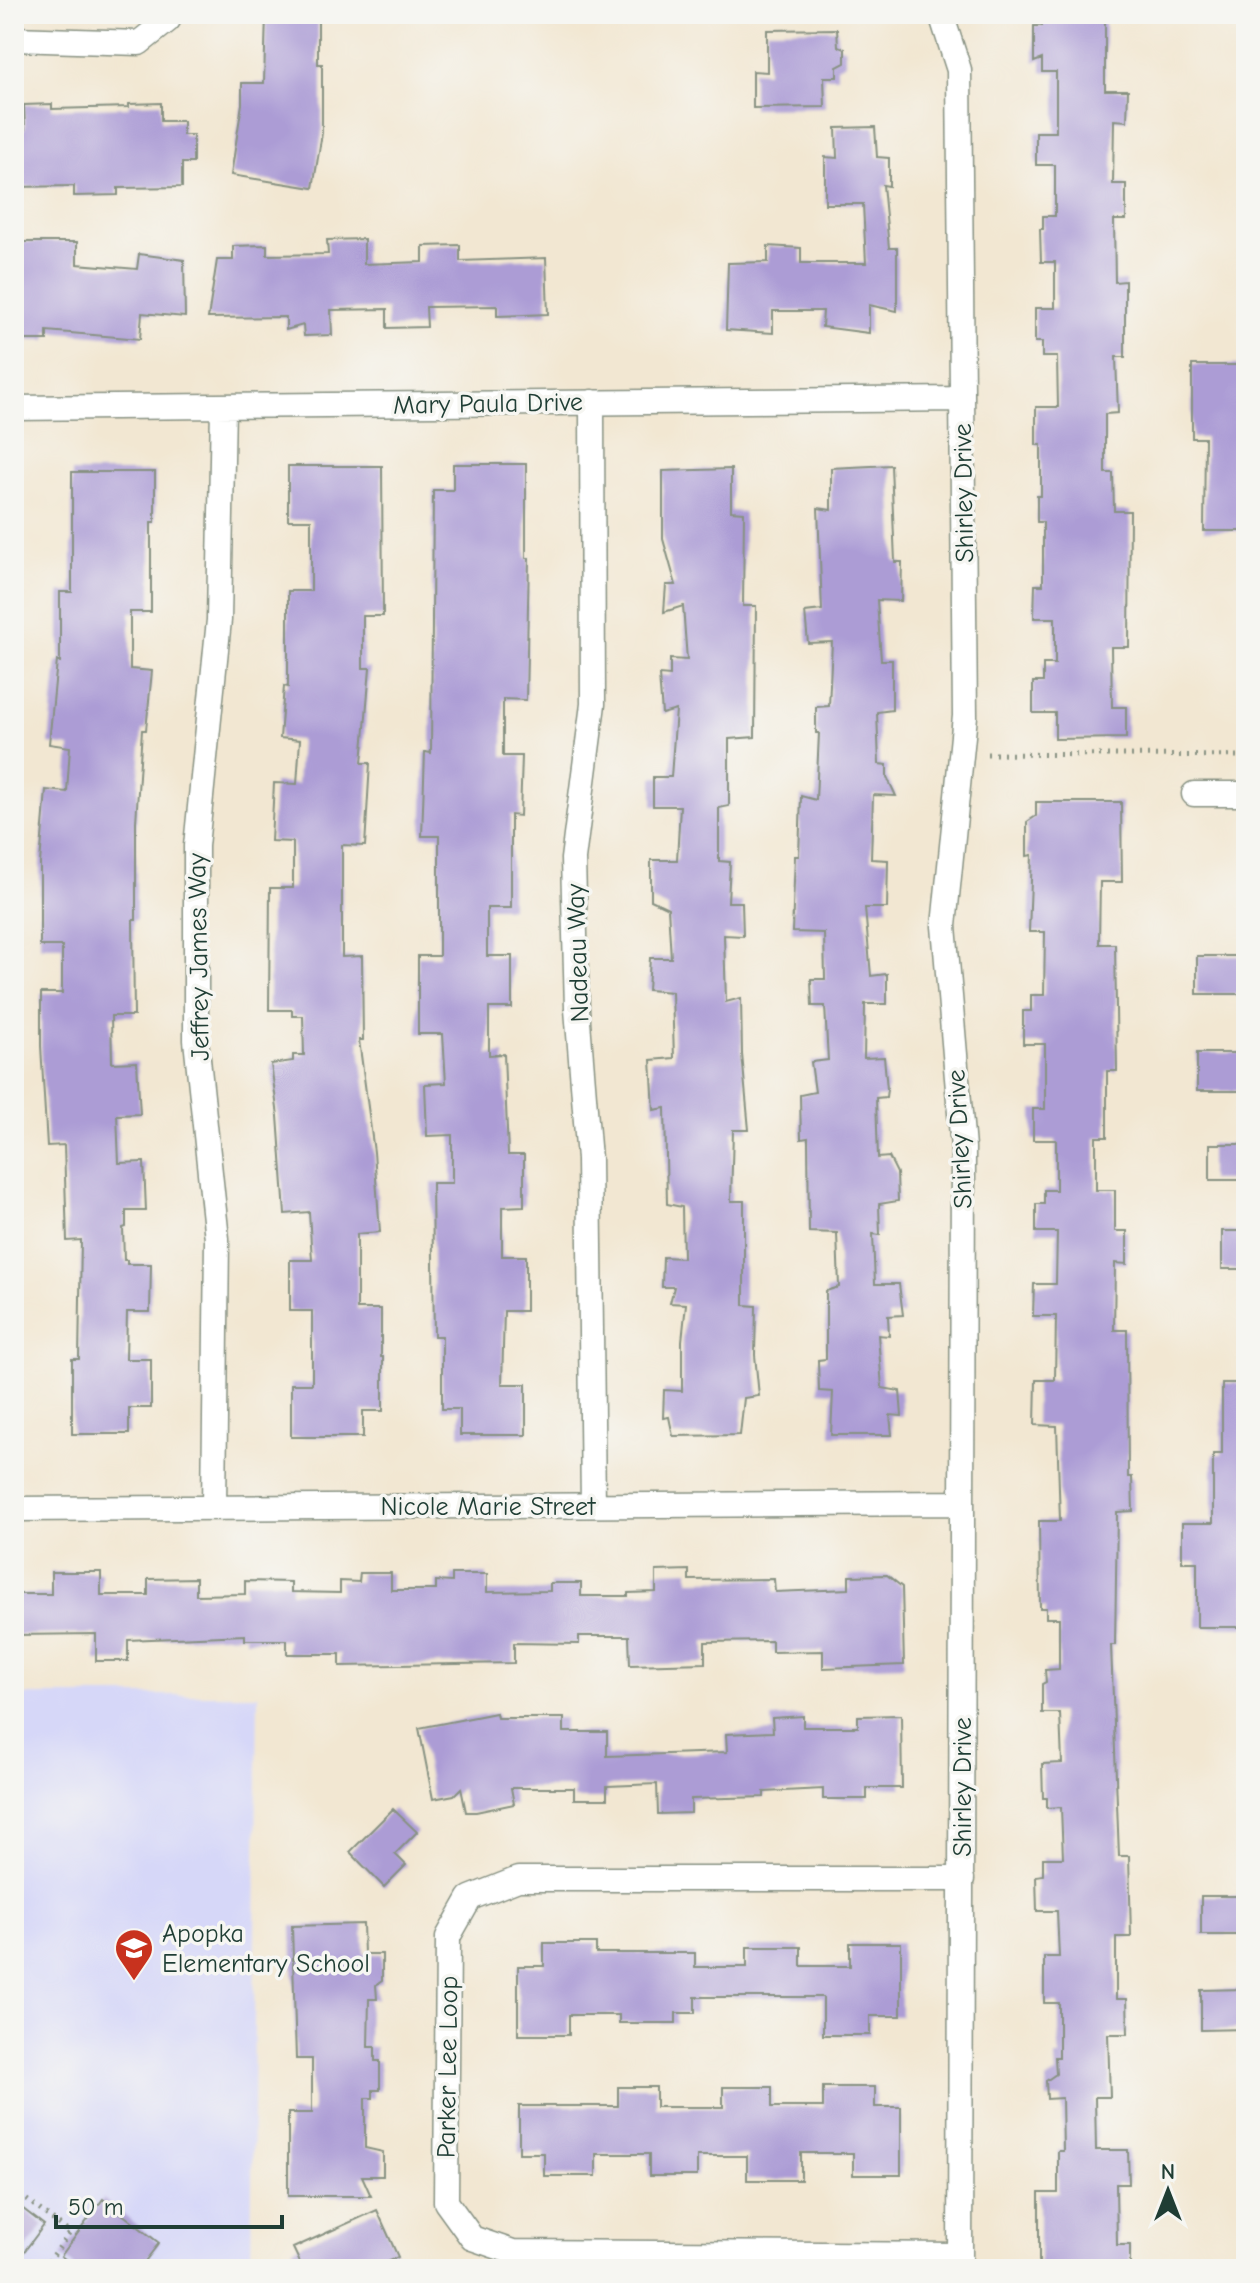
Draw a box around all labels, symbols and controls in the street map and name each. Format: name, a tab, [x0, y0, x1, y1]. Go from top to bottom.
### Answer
street label: Mary Paula Drive	[393, 387, 583, 421]
street label: Shirley Drive	[948, 423, 980, 563]
street label: Jeffrey James Way	[182, 853, 216, 1061]
street label: Nadeau Way	[561, 883, 595, 1023]
street label: Shirley Drive	[941, 1069, 979, 1209]
street label: Nicole Marie Street	[381, 1492, 597, 1522]
street label: Shirley Drive	[948, 1717, 978, 1857]
place label: Apopka Elementary School	[162, 1919, 370, 1979]
school or university icon: Apopka Elementary School	[113, 1927, 155, 1982]
street label: Parker Lee Loop	[431, 1976, 465, 2158]
north arrow	[1128, 2151, 1208, 2231]
text: N	[1161, 2159, 1175, 2185]
scale bar	[56, 2179, 282, 2229]
text: 50 m	[68, 2193, 124, 2221]

